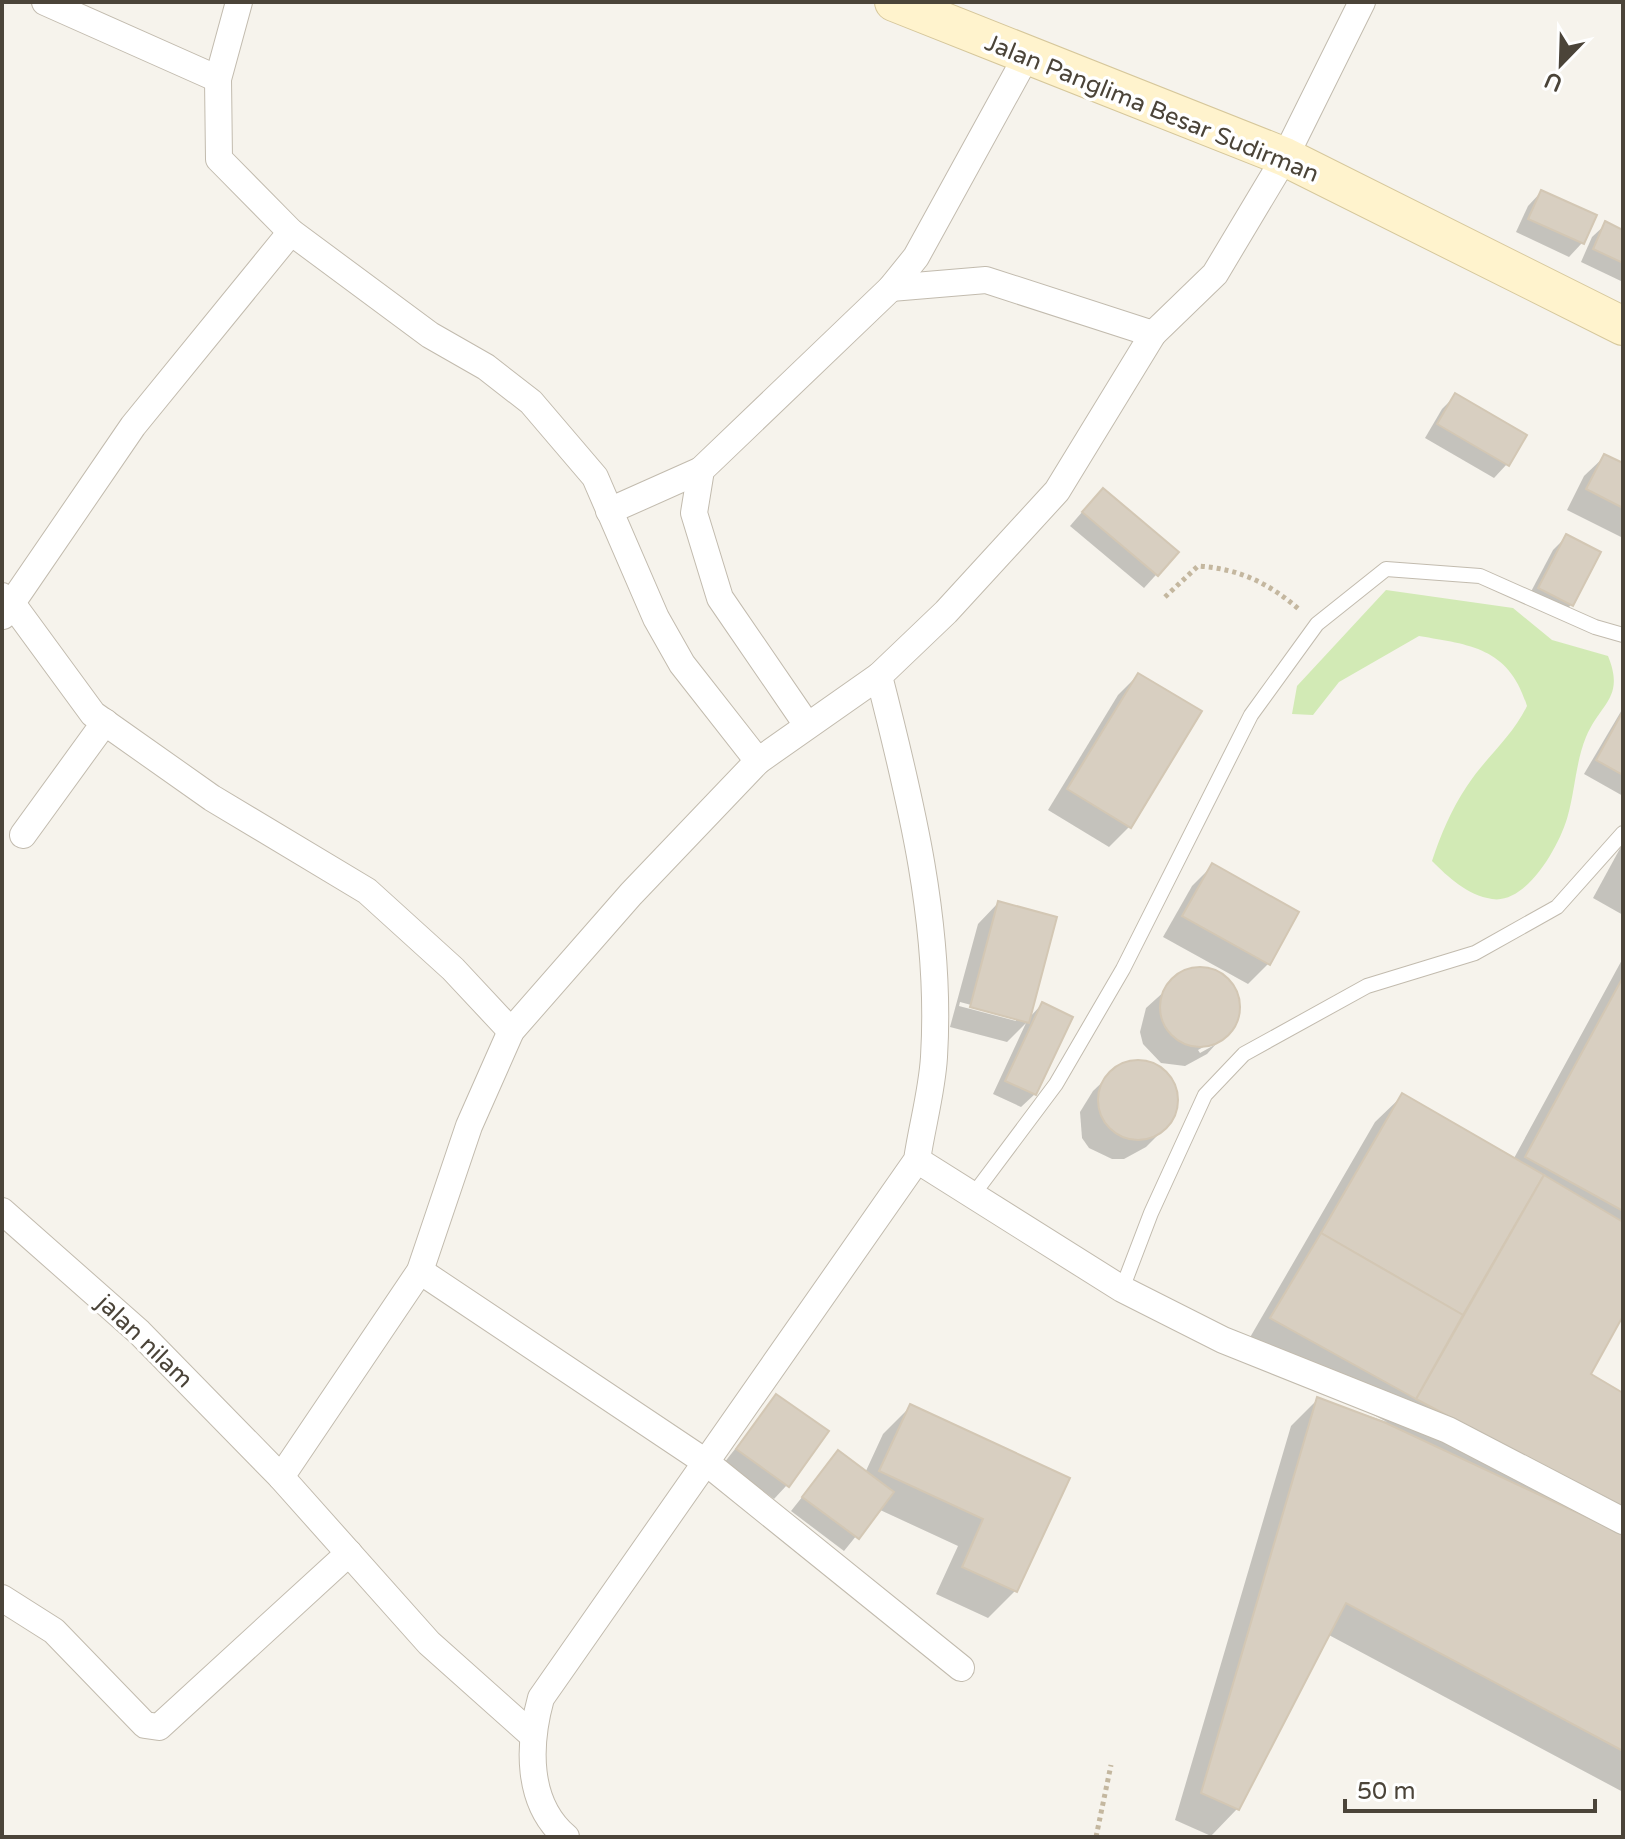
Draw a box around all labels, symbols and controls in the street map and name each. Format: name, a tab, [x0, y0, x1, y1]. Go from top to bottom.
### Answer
north arrow	[1521, 24, 1601, 104]
street label: Jalan Panglima Besar Sudirman	[981, 28, 1323, 189]
text: U	[1541, 66, 1566, 97]
street label: jalan nilam	[89, 1287, 199, 1394]
scale bar	[1345, 1763, 1595, 1813]
text: 50 m	[1357, 1777, 1415, 1806]

